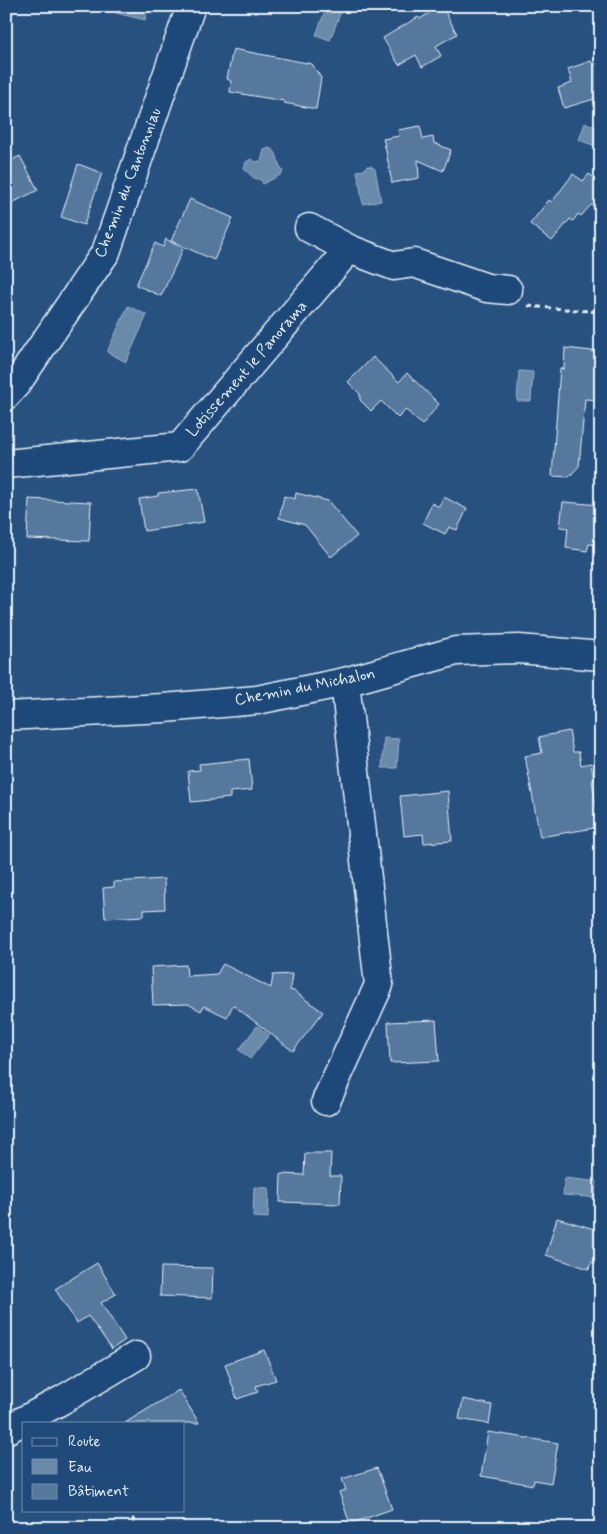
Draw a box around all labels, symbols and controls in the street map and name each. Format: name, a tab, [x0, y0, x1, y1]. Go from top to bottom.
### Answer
street label: Chemin du Cantonniau	[90, 105, 166, 261]
street label: Lotissement le Panorama	[182, 296, 312, 442]
street label: Chemin du Michalon	[233, 663, 377, 711]
legend	[22, 1422, 185, 1512]
text: Route	[68, 1432, 101, 1452]
text: Eau	[68, 1458, 92, 1478]
text: Bâtiment	[68, 1482, 129, 1502]

